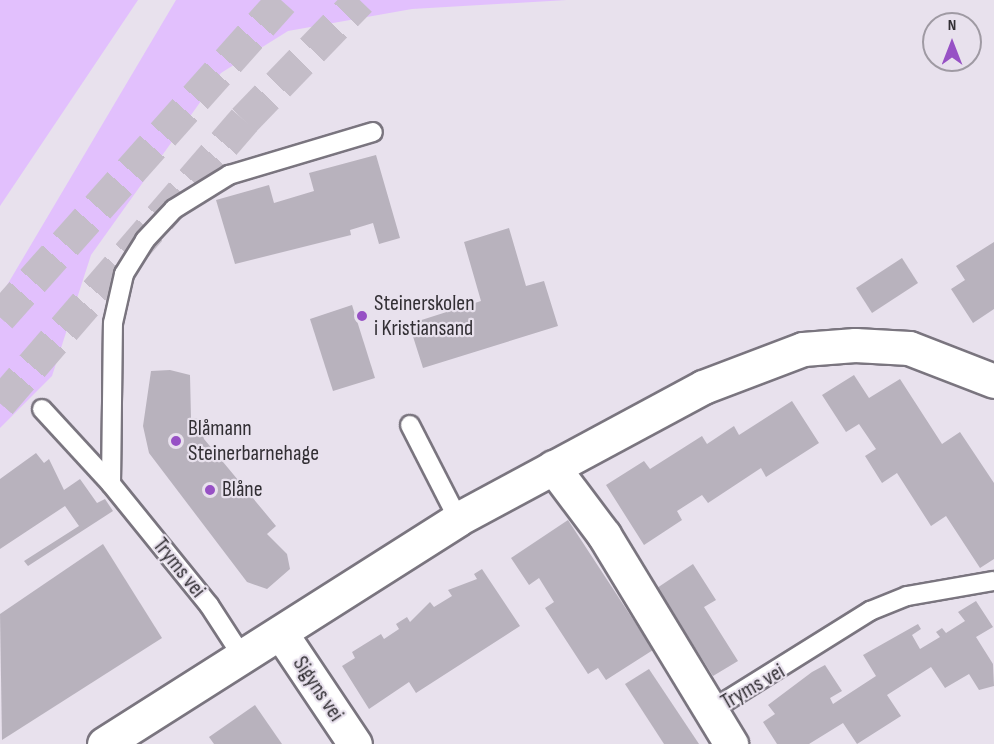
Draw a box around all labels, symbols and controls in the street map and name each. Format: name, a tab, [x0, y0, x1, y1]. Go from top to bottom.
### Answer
north arrow	[922, 12, 982, 72]
text: N	[948, 16, 956, 35]
place label: Steinerskolen i Kristiansand	[374, 290, 475, 342]
marker: Steinerskolen i Kristiansand	[355, 309, 369, 323]
place label: Blåmann Steinerbarnehage	[188, 415, 319, 466]
marker: Blåmann Steinerbarnehage	[169, 434, 183, 448]
place label: Blåne	[222, 477, 263, 503]
marker: Blåne	[203, 483, 217, 497]
street label: Tryms vei	[147, 533, 211, 603]
street label: Sigyns vei	[287, 652, 349, 726]
street label: Tryms vei	[716, 658, 790, 716]

